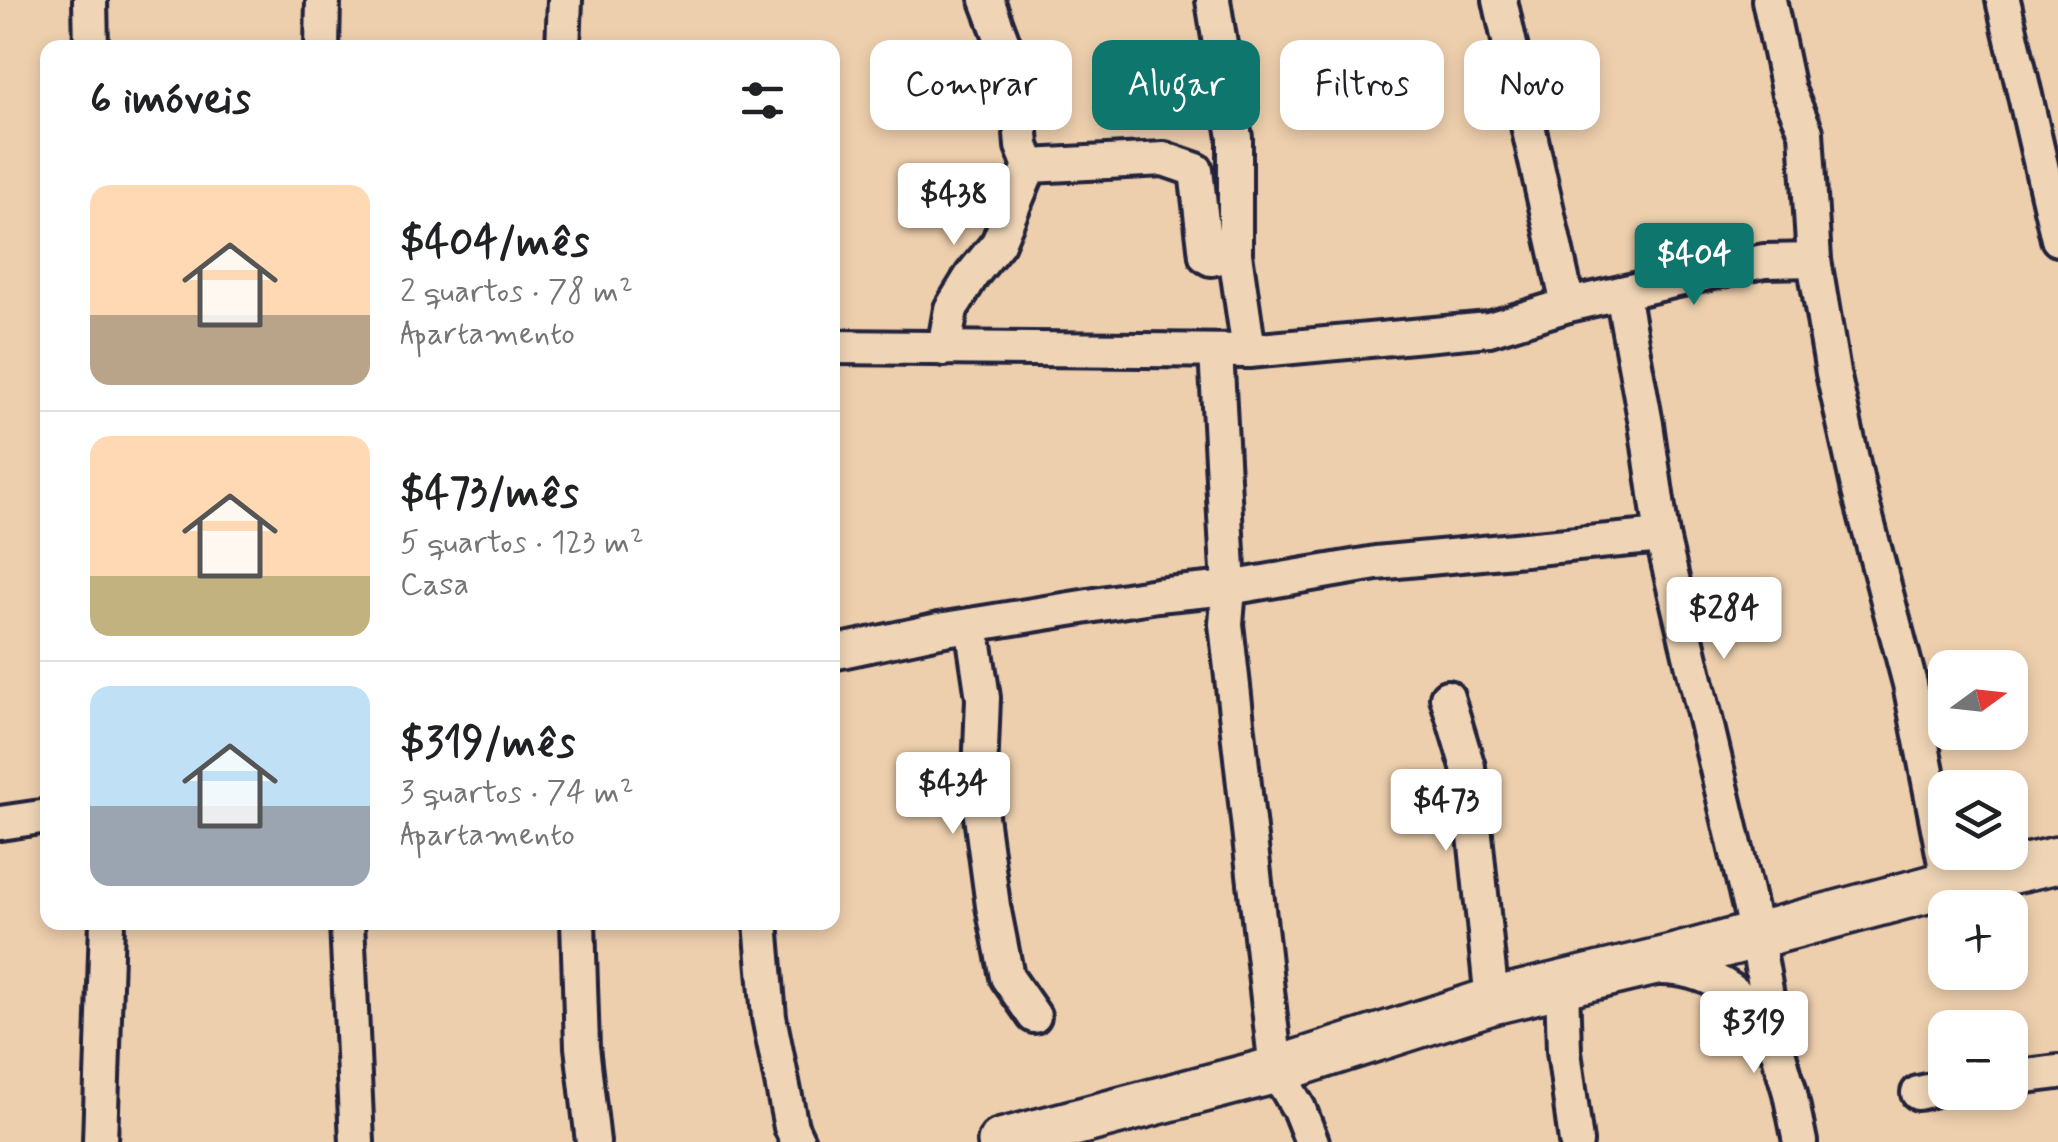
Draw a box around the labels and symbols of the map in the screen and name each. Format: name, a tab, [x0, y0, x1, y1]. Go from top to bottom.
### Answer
pin: $438	[895, 163, 1013, 248]
pin: $404	[1635, 223, 1753, 308]
pin: $284	[1665, 577, 1783, 662]
north arrow	[1928, 650, 2028, 750]
pin: $434	[894, 752, 1012, 837]
pin: $473	[1387, 769, 1505, 854]
pin: $319	[1695, 991, 1813, 1076]

